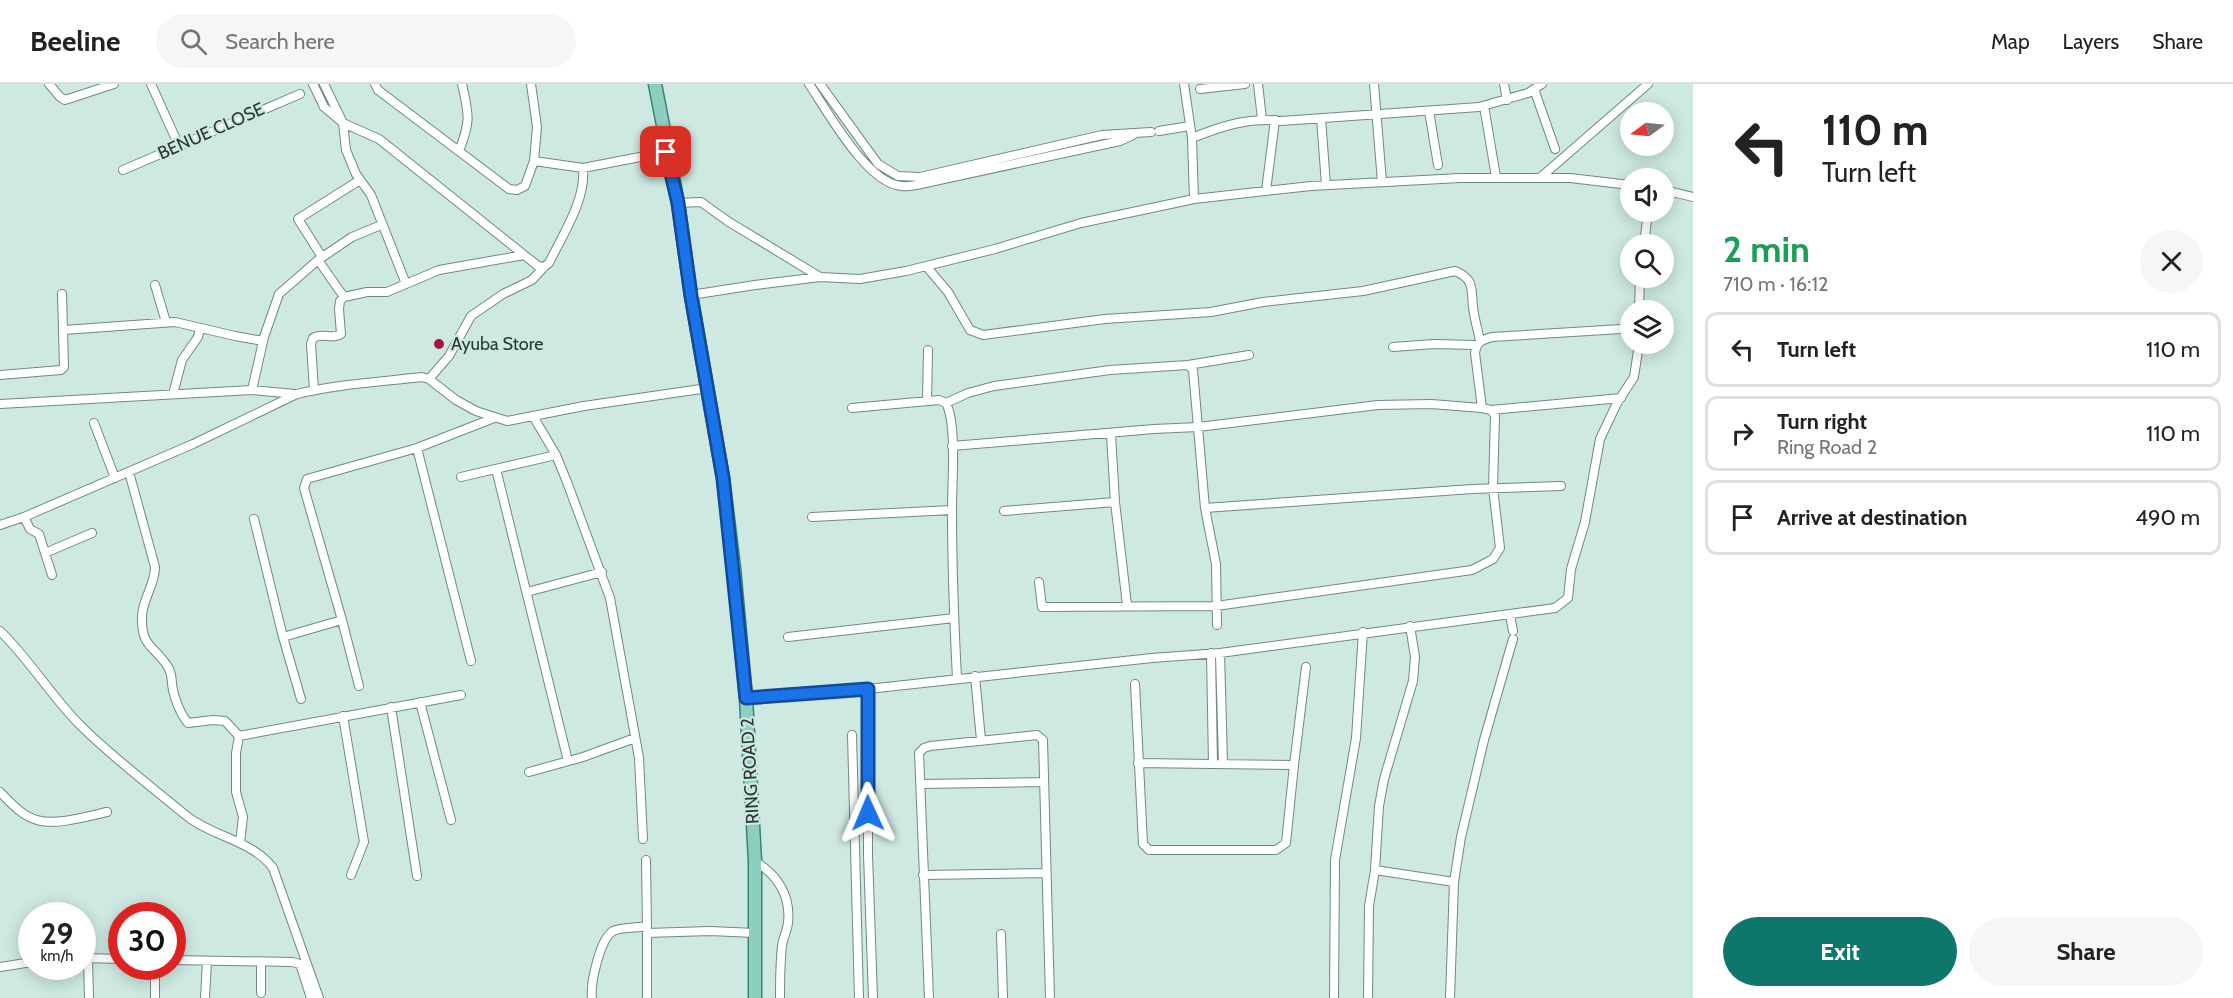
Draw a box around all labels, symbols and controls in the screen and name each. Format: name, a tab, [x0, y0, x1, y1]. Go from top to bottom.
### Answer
search box	[156, 14, 576, 68]
text: Beeline	[30, 24, 120, 58]
icon: search	[177, 25, 210, 58]
text: Search here	[225, 28, 335, 55]
text: Map	[1991, 29, 2030, 54]
text: Layers	[2063, 29, 2119, 54]
text: Share	[2152, 29, 2203, 54]
street label: BENUE CLOSE	[154, 98, 268, 164]
north arrow	[1620, 102, 1674, 156]
map controls	[1620, 102, 1674, 354]
text: 110 m	[1822, 104, 1929, 156]
icon: left	[1723, 108, 1801, 186]
pin	[640, 126, 691, 177]
icon: arrive	[649, 135, 682, 168]
text: Turn left	[1822, 156, 1916, 189]
button: sound	[1620, 168, 1674, 222]
text: 2 min	[1723, 227, 1810, 271]
button: close	[2140, 230, 2203, 293]
button: search	[1620, 234, 1674, 288]
text: 710 m · 16:12	[1723, 272, 1828, 296]
button: layers	[1620, 300, 1674, 354]
place label: Ayuba Store	[451, 333, 543, 355]
icon: left	[1726, 333, 1759, 366]
text: Turn left	[1777, 336, 1856, 363]
text: 110 m	[2146, 336, 2200, 363]
marker: Ayuba Store	[432, 337, 446, 351]
text: Turn right	[1777, 408, 1867, 435]
icon: right	[1726, 417, 1759, 450]
text: 110 m	[2146, 420, 2200, 447]
text: Ring Road 2	[1777, 435, 1877, 459]
icon: arrive	[1726, 501, 1759, 534]
text: Arrive at destination	[1777, 504, 1967, 531]
text: 490 m	[2135, 504, 2200, 531]
street label: RING ROAD 2	[736, 717, 764, 825]
position arrow	[836, 781, 900, 845]
speed limit sign: 30	[108, 902, 186, 980]
text: 29	[41, 915, 73, 952]
button: Exit	[1723, 917, 1957, 986]
button: Share	[1969, 917, 2203, 986]
text: km/h	[41, 947, 73, 965]

